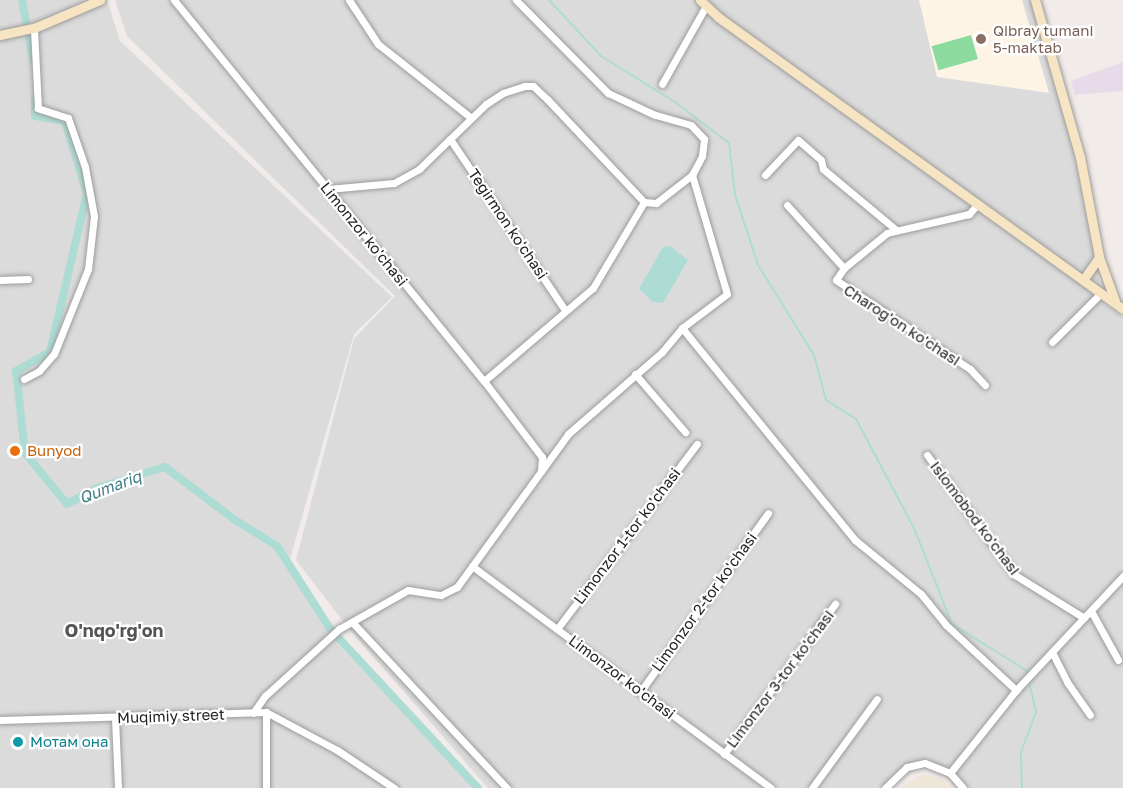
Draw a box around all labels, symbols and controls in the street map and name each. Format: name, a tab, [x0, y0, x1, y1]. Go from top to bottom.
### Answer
place label: Qibray tumani 5-maktab	[993, 21, 1093, 56]
marker: Qibray tumani 5-maktab	[974, 32, 988, 46]
street label: Tegirmon ko'chasi	[464, 165, 552, 283]
street label: Limonzor ko'chasi	[317, 178, 411, 290]
street label: Charog'on ko'chasi	[841, 281, 963, 369]
place label: Bunyod	[27, 442, 81, 460]
marker: Bunyod	[8, 444, 22, 458]
street label: Islomobod ko'chasi	[926, 458, 1024, 578]
street label: Limonzor 1-tor ko'chasi	[570, 464, 684, 608]
water label: Qumariq	[76, 466, 144, 508]
street label: Limonzor 2-tor ko'chasi	[648, 529, 760, 675]
street label: Limonzor 3-tor ko'chasi	[722, 607, 838, 751]
district label: O'nqo'rg'on	[65, 619, 163, 641]
street label: Limonzor ko'chasi	[565, 631, 679, 723]
street label: Muqimiy street	[117, 705, 225, 727]
place label: Мотам она	[30, 733, 108, 751]
marker: Мотам она	[11, 735, 25, 749]

